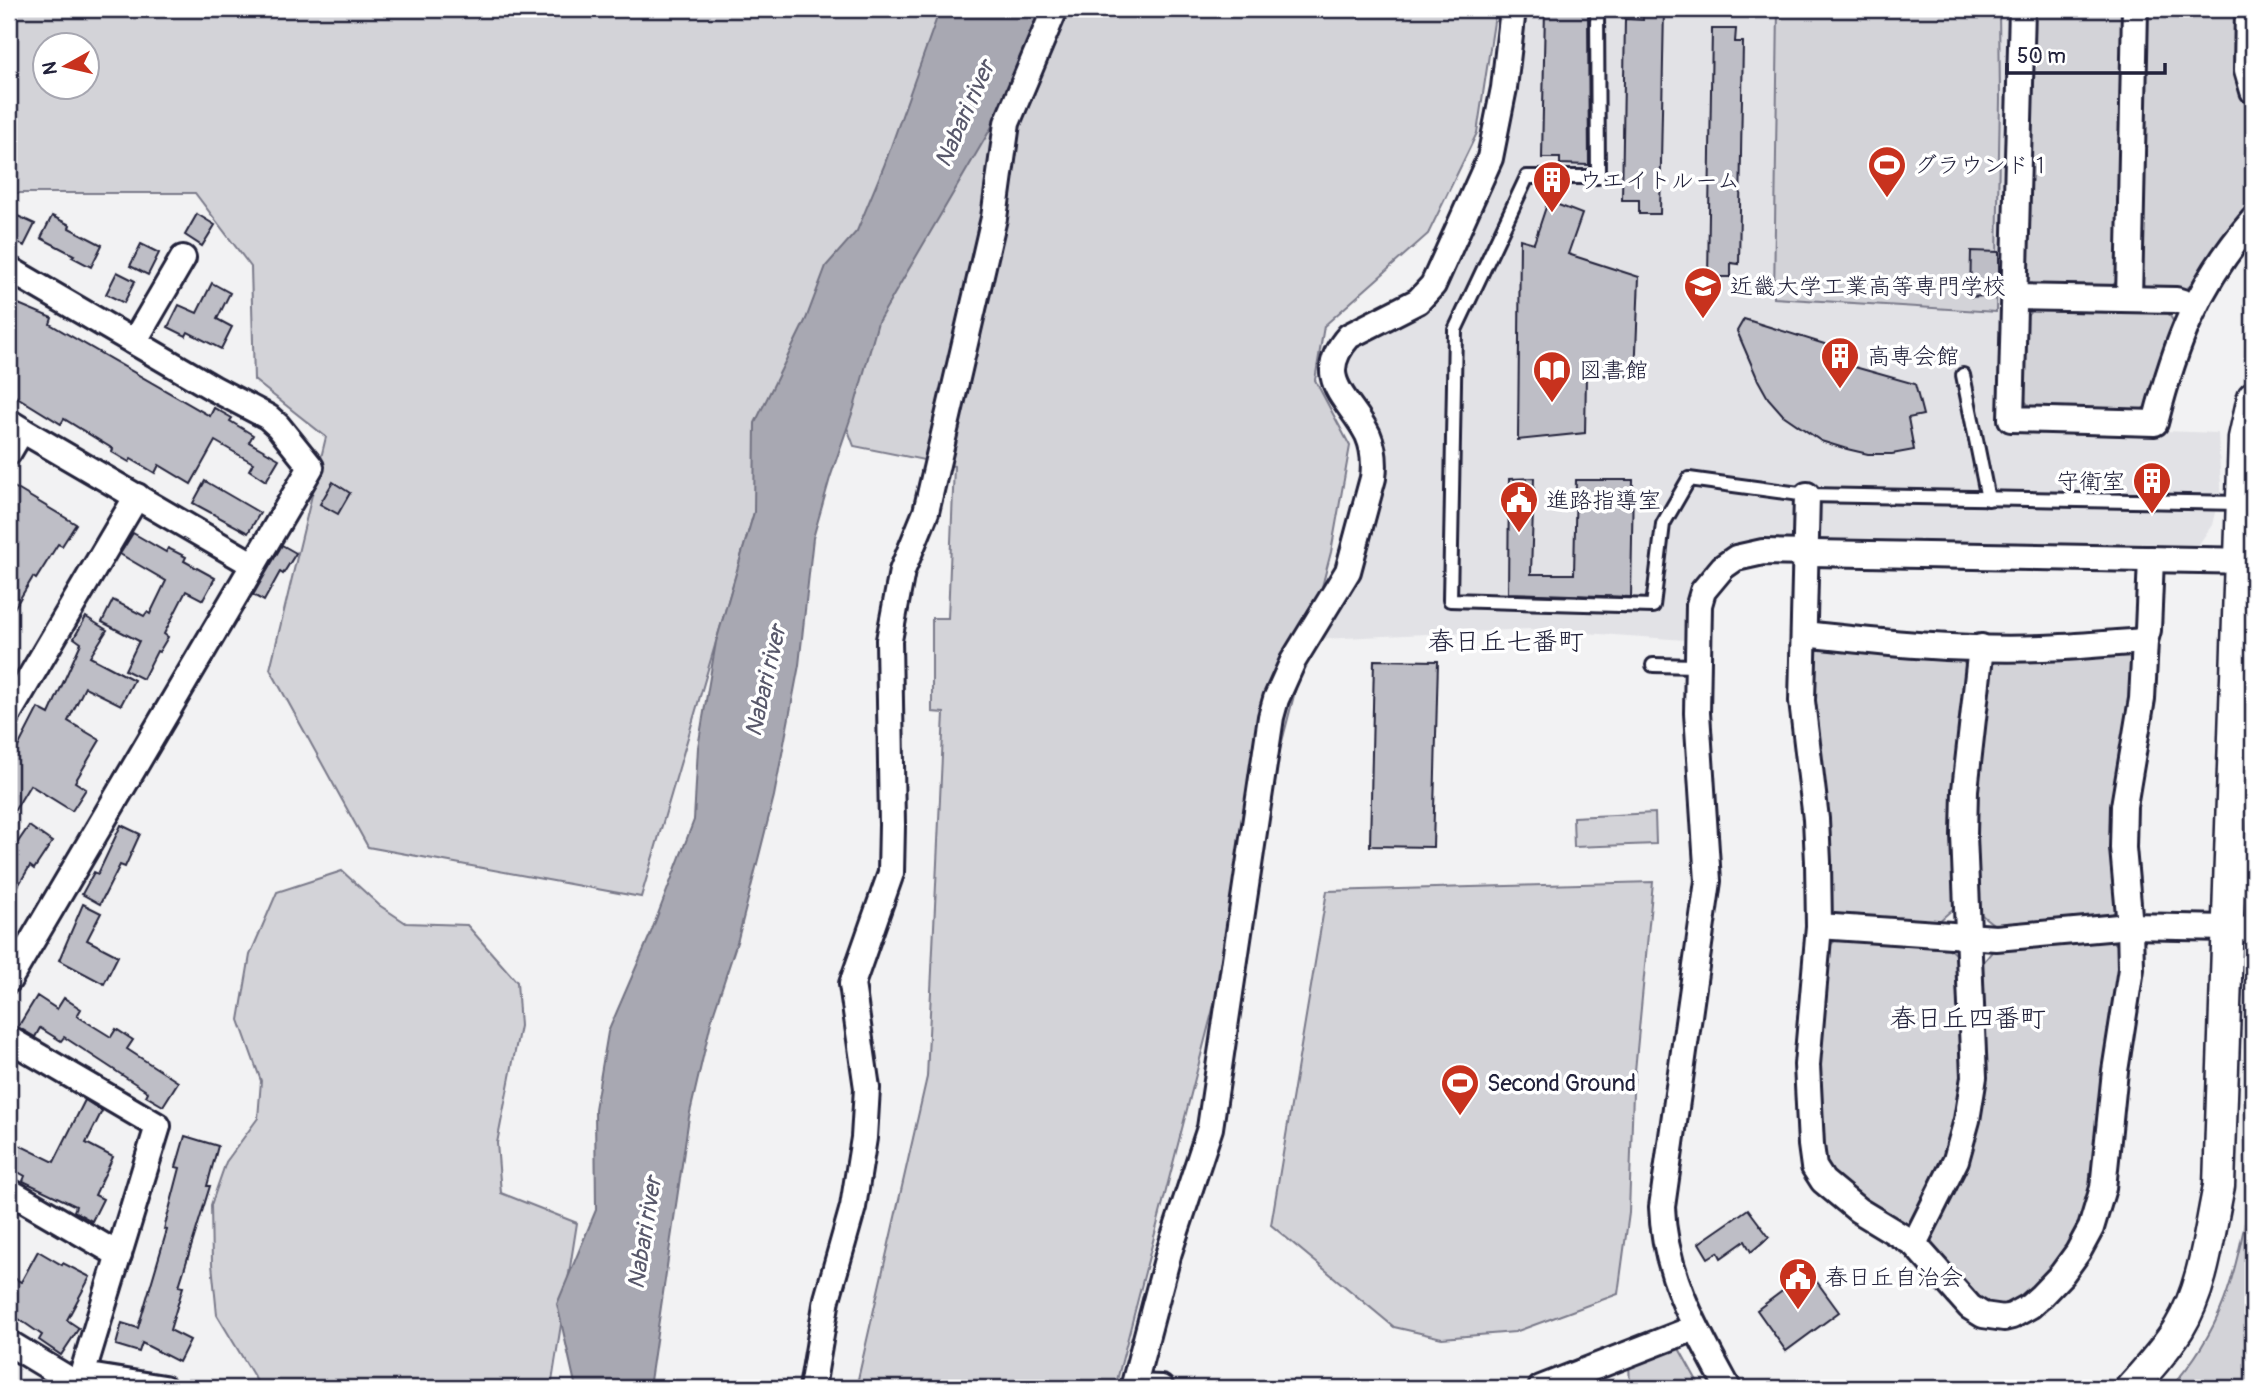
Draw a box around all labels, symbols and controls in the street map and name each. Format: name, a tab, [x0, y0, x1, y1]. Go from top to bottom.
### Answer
north arrow	[32, 32, 102, 102]
scale bar	[2007, 32, 2164, 76]
text: 50 m	[2017, 43, 2066, 70]
water label: Nabari river	[929, 53, 1003, 172]
text: N	[37, 60, 63, 76]
sports icon: グラウンド１	[1866, 144, 1908, 199]
place label: グラウンド１	[1914, 151, 2052, 180]
building icon: ウエイトルーム	[1531, 159, 1573, 214]
place label: ウエイトルーム	[1579, 166, 1740, 195]
school or university icon: 近畿大学工業高等専門学校	[1682, 265, 1724, 320]
place label: 近畿大学工業高等専門学校	[1730, 272, 2006, 301]
building icon: 高専会館	[1819, 335, 1861, 390]
place label: 高専会館	[1867, 342, 1959, 371]
library icon: 図書館	[1531, 349, 1573, 404]
place label: 図書館	[1579, 356, 1648, 385]
building icon: 守衛室	[2131, 460, 2173, 515]
place label: 守衛室	[2056, 467, 2125, 496]
public building icon: 進路指導室	[1498, 479, 1540, 534]
place label: 進路指導室	[1546, 486, 1661, 515]
water label: Nabari river	[739, 619, 794, 739]
district label: 春日丘七番町	[1428, 626, 1584, 658]
district label: 春日丘四番町	[1890, 1003, 2046, 1035]
sports icon: Second Ground	[1439, 1062, 1481, 1117]
place label: Second Ground	[1487, 1069, 1636, 1098]
water label: Nabari river	[622, 1171, 669, 1291]
public building icon: 春日丘自治会	[1777, 1256, 1819, 1311]
place label: 春日丘自治会	[1825, 1263, 1963, 1292]

